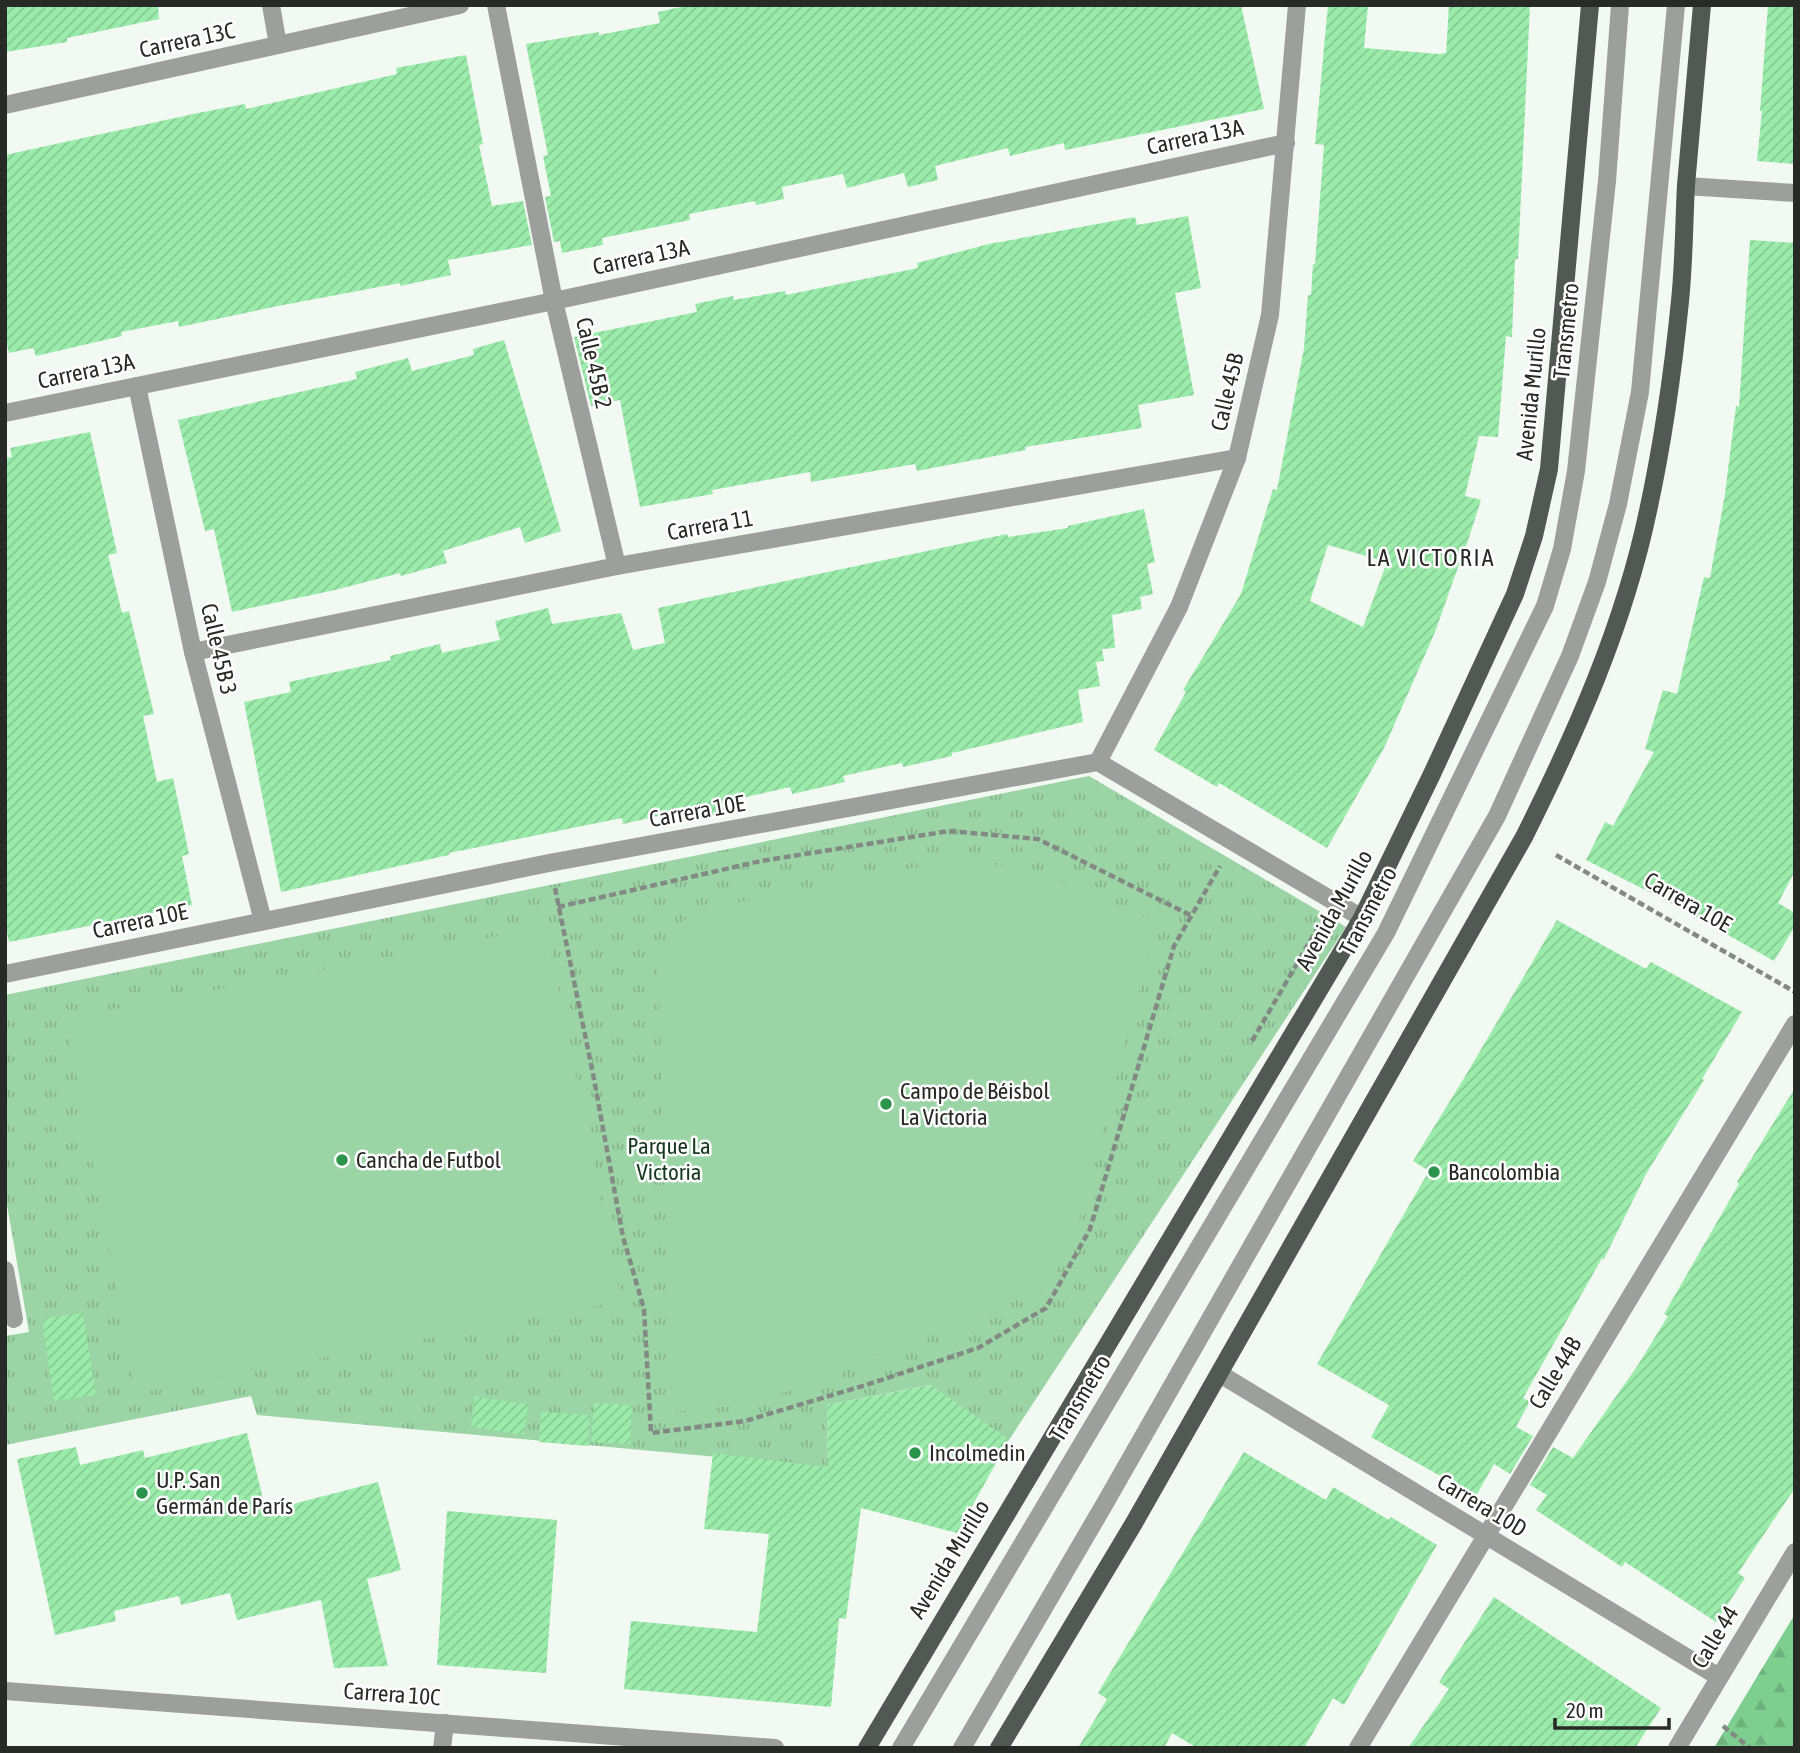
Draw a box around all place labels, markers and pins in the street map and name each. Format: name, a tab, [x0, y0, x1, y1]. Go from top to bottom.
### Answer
place label: Campo de Béisbol La Victoria	[900, 1078, 1050, 1130]
marker: Campo de Béisbol La Victoria	[878, 1096, 894, 1112]
place label: Cancha de Futbol	[356, 1147, 501, 1173]
marker: Cancha de Futbol	[334, 1152, 350, 1168]
place label: Bancolombia	[1448, 1159, 1560, 1185]
marker: Bancolombia	[1426, 1164, 1442, 1180]
place label: Incolmedin	[929, 1440, 1026, 1466]
marker: Incolmedin	[907, 1445, 923, 1461]
place label: U.P. San Germán de París	[156, 1467, 293, 1519]
marker: U.P. San Germán de París	[134, 1485, 150, 1501]

